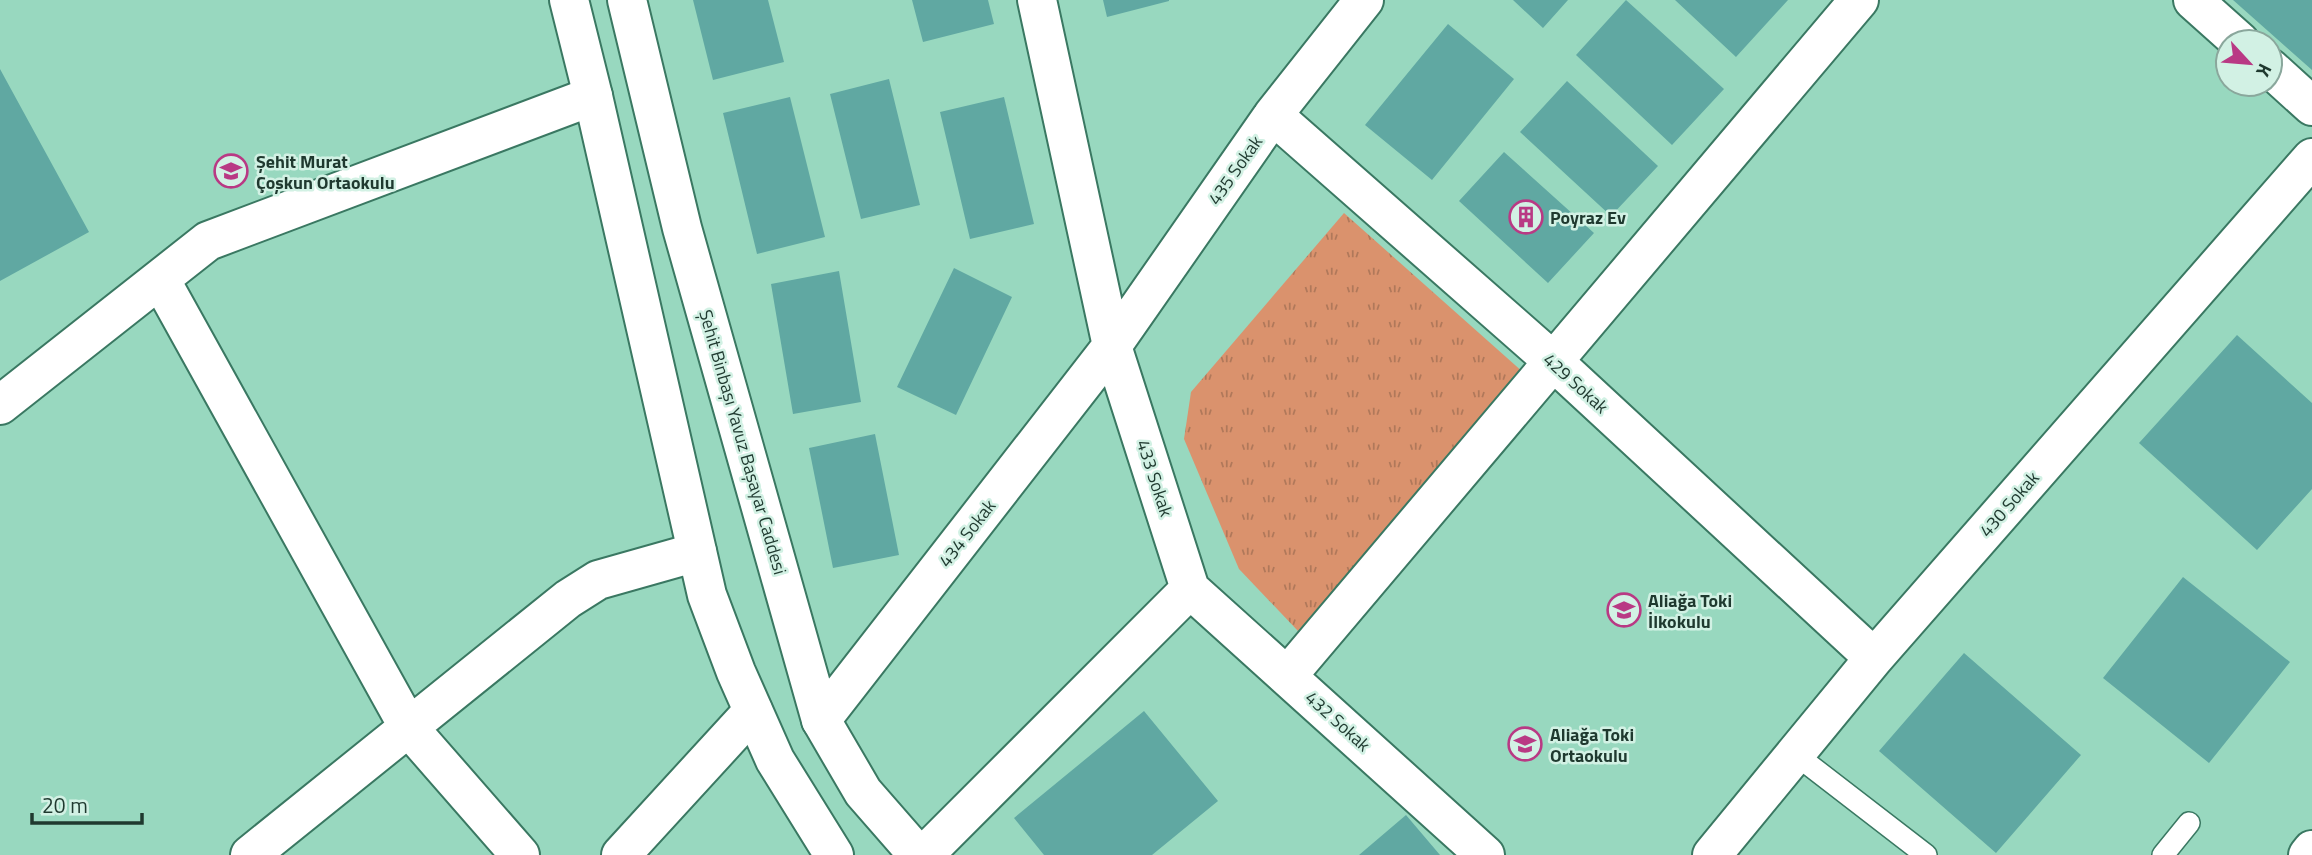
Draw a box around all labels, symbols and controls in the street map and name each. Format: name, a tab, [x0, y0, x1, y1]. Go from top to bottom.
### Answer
north arrow	[2214, 28, 2284, 98]
text: K	[2249, 59, 2280, 82]
street label: 435 Sokak	[1201, 129, 1269, 210]
place label: Şehit Murat Çoşkun Ortaokulu	[256, 148, 395, 196]
school or university icon: Şehit Murat Çoşkun Ortaokulu	[212, 152, 250, 190]
building icon: Poyraz Ev	[1507, 198, 1545, 236]
place label: Poyraz Ev	[1550, 204, 1626, 231]
street label: Şehit Binbaşı Yavuz Başayar Caddesi	[692, 306, 794, 578]
street label: 429 Sokak	[1537, 346, 1615, 420]
street label: 433 Sokak	[1130, 436, 1180, 520]
street label: 430 Sokak	[1973, 465, 2046, 543]
street label: 434 Sokak	[932, 493, 1002, 573]
place label: Aliağa Toki İlkokulu	[1648, 587, 1732, 635]
school or university icon: Aliağa Toki İlkokulu	[1605, 591, 1643, 629]
street label: 432 Sokak	[1299, 684, 1377, 758]
place label: Aliağa Toki Ortaokulu	[1550, 721, 1634, 769]
school or university icon: Aliağa Toki Ortaokulu	[1506, 725, 1544, 763]
scale bar	[32, 782, 142, 826]
text: 20 m	[42, 789, 88, 821]

